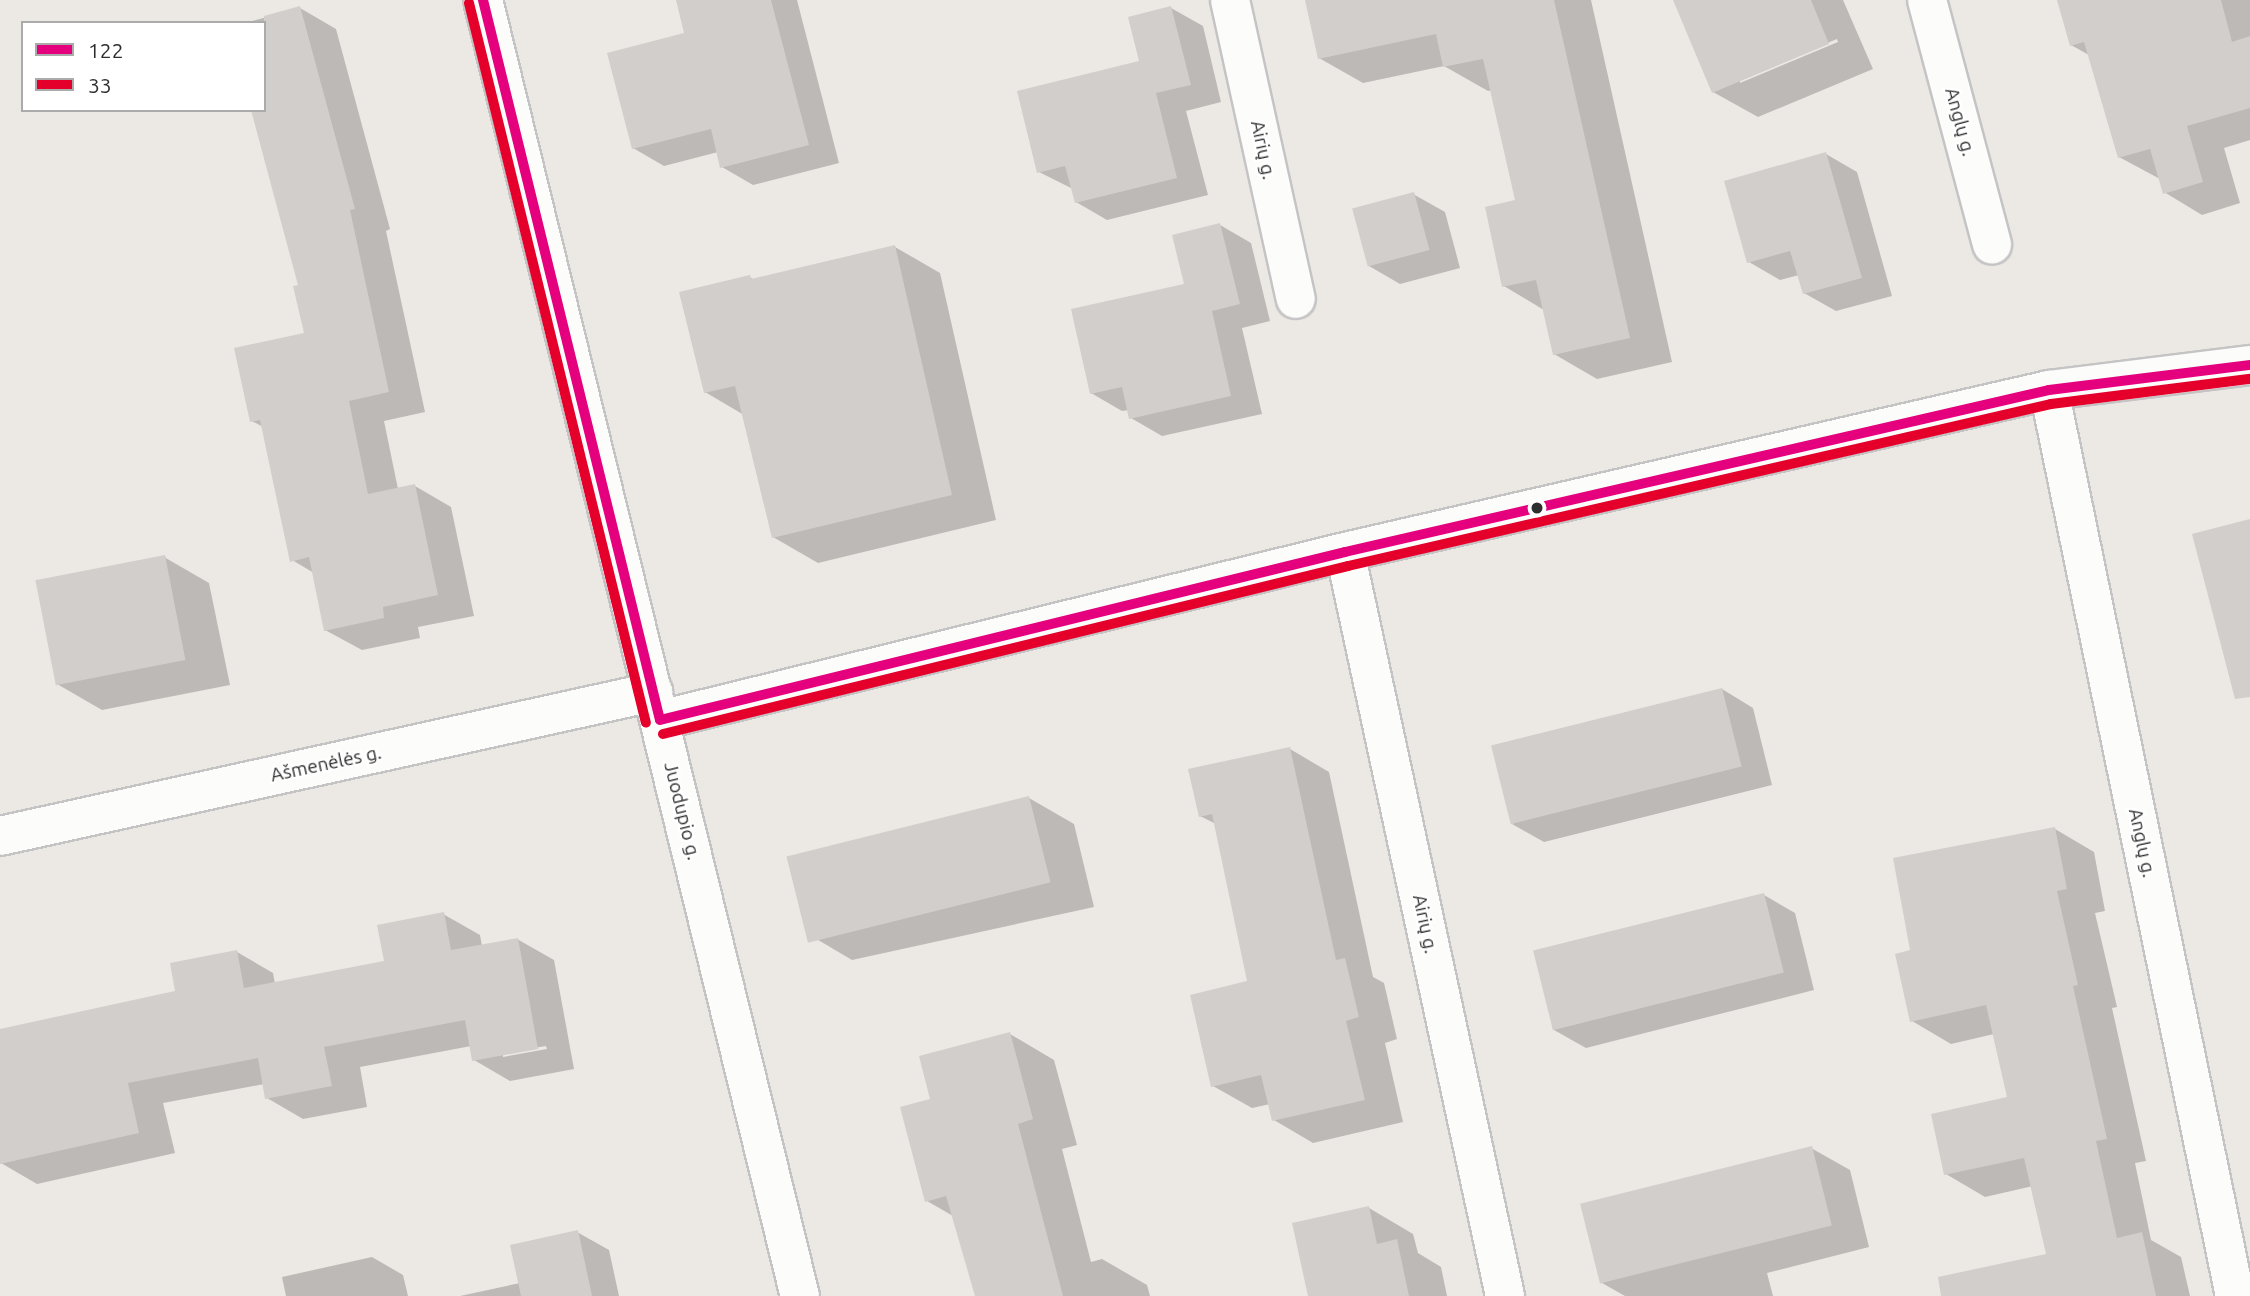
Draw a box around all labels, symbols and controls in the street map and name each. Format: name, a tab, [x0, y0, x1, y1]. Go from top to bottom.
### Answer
legend	[21, 21, 266, 112]
text: 122	[88, 38, 124, 62]
text: 33	[88, 73, 112, 97]
street label: Anglų g.	[1940, 85, 1980, 159]
street label: Airių g.	[1246, 118, 1280, 182]
unlabelled marker	[1530, 501, 1544, 515]
street label: Ašmenėlės g.	[268, 741, 384, 787]
street label: Juodupio g.	[659, 760, 705, 862]
street label: Anglų g.	[2124, 806, 2160, 880]
street label: Airių g.	[1408, 892, 1442, 956]

